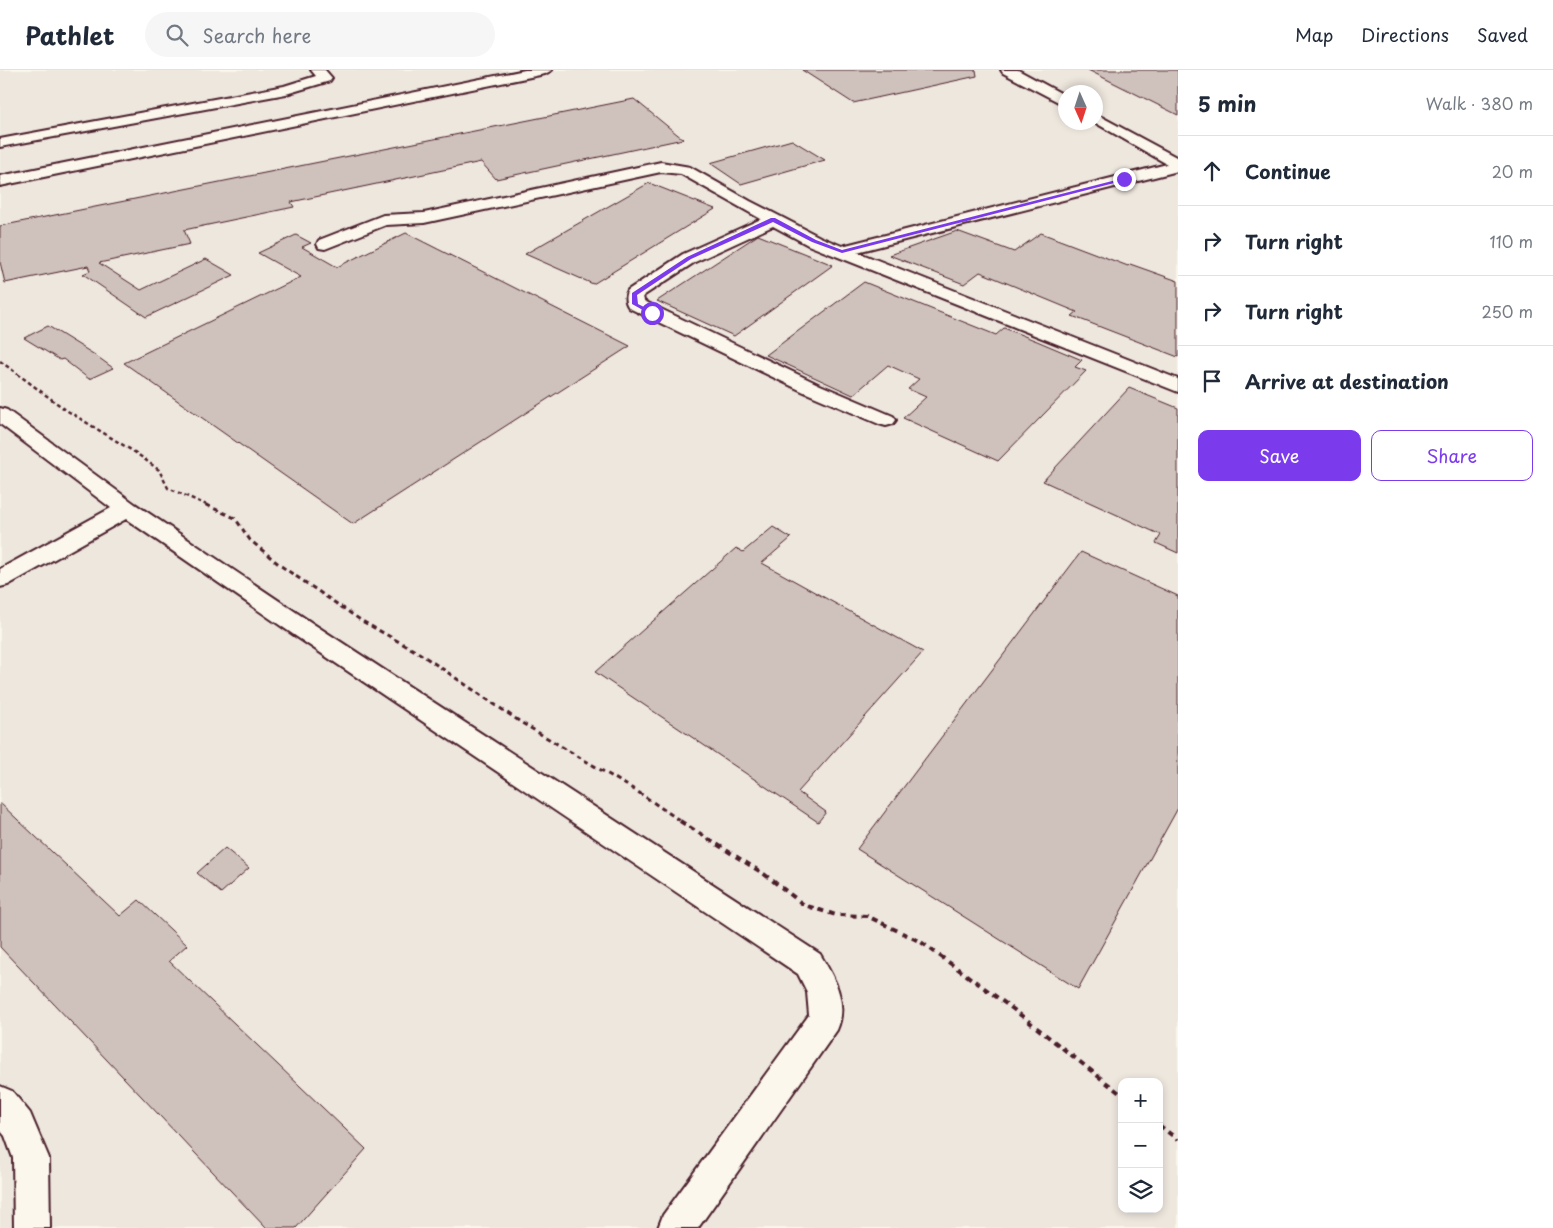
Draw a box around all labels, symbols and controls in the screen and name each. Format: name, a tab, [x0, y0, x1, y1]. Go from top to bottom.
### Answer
search box	[145, 12, 495, 57]
text: Pathlet	[25, 17, 115, 53]
icon: search	[163, 21, 191, 49]
text: Search here	[203, 21, 311, 49]
text: Map	[1295, 21, 1333, 48]
text: Directions	[1361, 21, 1449, 48]
text: Saved	[1477, 21, 1528, 48]
north arrow	[1058, 85, 1103, 130]
text: 5 min	[1198, 87, 1256, 119]
text: Walk · 380 m	[1426, 91, 1533, 115]
icon: ahead	[1198, 157, 1226, 185]
text: Continue	[1245, 157, 1331, 185]
text: 20 m	[1492, 159, 1533, 183]
route end	[1113, 168, 1136, 191]
icon: right	[1198, 227, 1226, 255]
text: Turn right	[1245, 227, 1343, 255]
text: 110 m	[1490, 229, 1533, 253]
icon: right	[1198, 297, 1226, 325]
text: Turn right	[1245, 297, 1343, 325]
text: 250 m	[1482, 299, 1533, 323]
route start	[641, 302, 664, 325]
icon: arrive	[1198, 367, 1226, 395]
text: Arrive at destination	[1245, 367, 1449, 395]
button: Save	[1198, 430, 1361, 481]
button: Share	[1371, 430, 1533, 481]
map controls	[1118, 1078, 1163, 1213]
button: +	[1118, 1078, 1163, 1123]
button: −	[1118, 1123, 1163, 1168]
button: layers	[1118, 1168, 1163, 1213]

